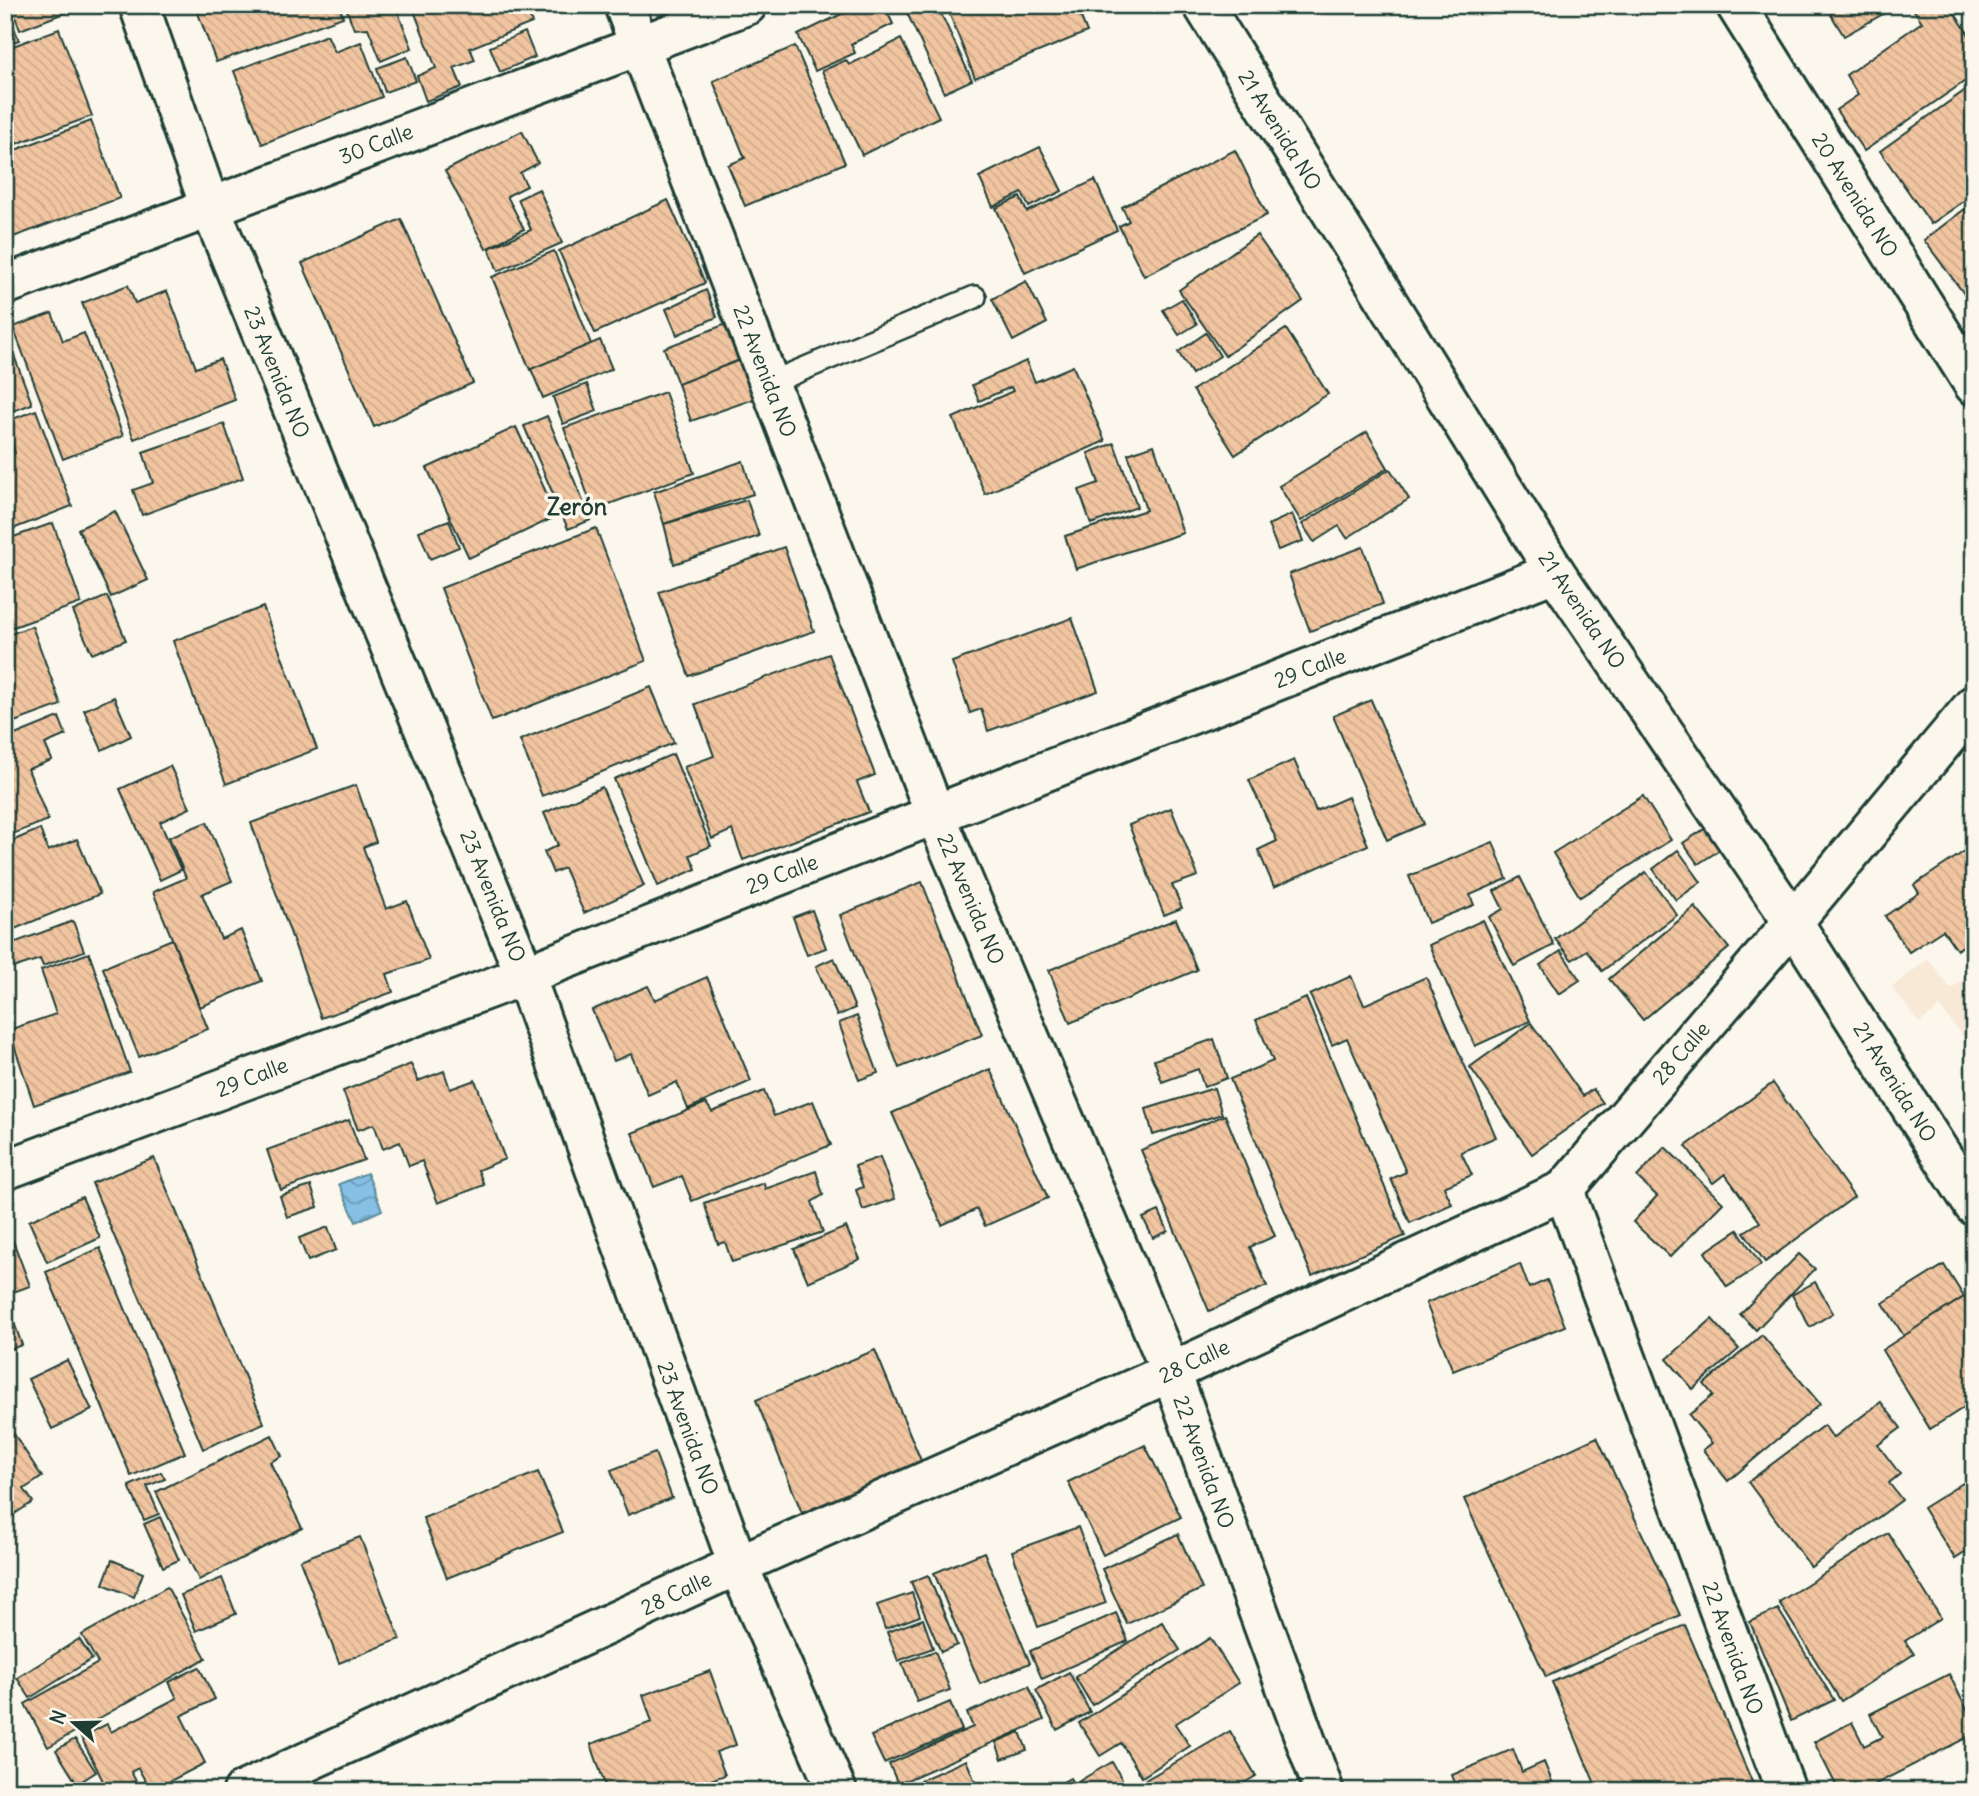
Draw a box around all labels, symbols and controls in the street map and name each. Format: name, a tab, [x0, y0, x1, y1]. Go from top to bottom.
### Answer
street label: 21 Avenida NO	[1232, 65, 1328, 195]
street label: 30 Calle	[335, 118, 417, 170]
street label: 20 Avenida NO	[1806, 128, 1904, 262]
street label: 22 Avenida NO	[727, 301, 803, 441]
street label: 23 Avenida NO	[238, 302, 316, 442]
district label: Zerón	[547, 492, 607, 521]
street label: 21 Avenida NO	[1533, 546, 1631, 674]
street label: 29 Calle	[1270, 642, 1350, 694]
street label: 23 Avenida NO	[454, 826, 532, 966]
street label: 22 Avenida NO	[931, 829, 1011, 969]
street label: 29 Calle	[742, 848, 822, 900]
street label: 28 Calle	[1646, 1016, 1716, 1090]
street label: 21 Avenida NO	[1847, 1017, 1943, 1147]
street label: 29 Calle	[212, 1051, 292, 1103]
street label: 28 Calle	[1154, 1333, 1234, 1389]
street label: 23 Avenida NO	[651, 1357, 725, 1499]
street label: 22 Avenida NO	[1167, 1392, 1241, 1532]
street label: 28 Calle	[636, 1565, 716, 1621]
street label: 22 Avenida NO	[1696, 1578, 1770, 1718]
north arrow	[38, 1688, 108, 1758]
text: N	[45, 1707, 72, 1727]

